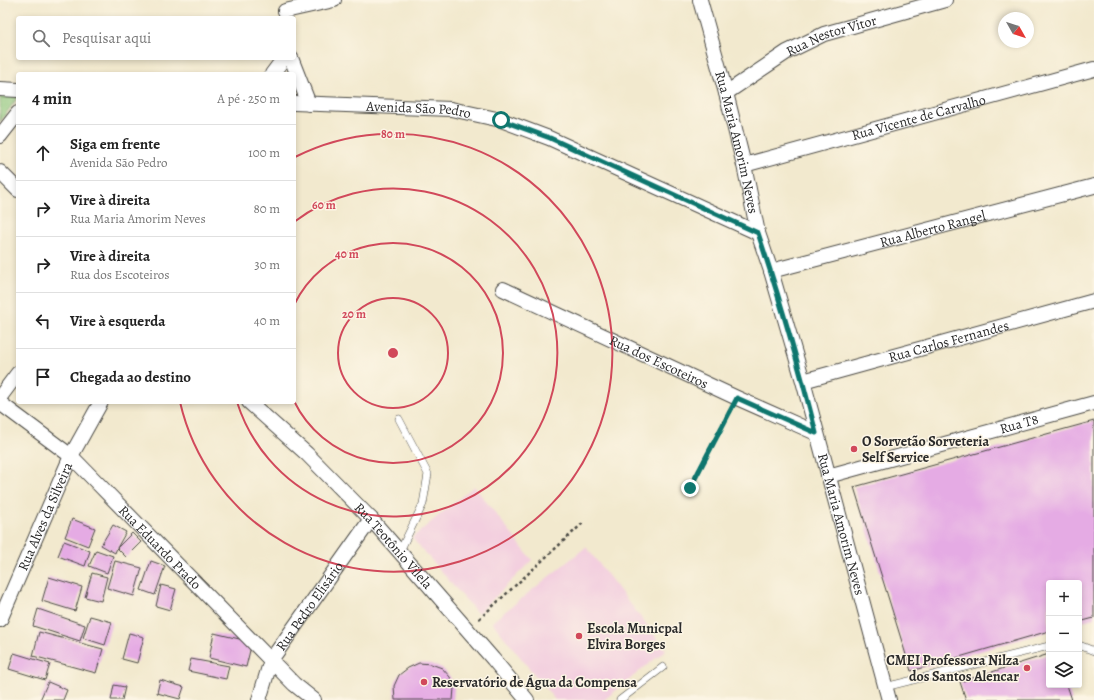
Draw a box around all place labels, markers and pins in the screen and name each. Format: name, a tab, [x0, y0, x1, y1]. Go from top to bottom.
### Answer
centre of rings	[386, 346, 400, 360]
place label: O Sorvetão Sorveteria Self Service	[862, 432, 989, 467]
marker: O Sorvetão Sorveteria Self Service	[849, 444, 859, 454]
place label: Escola Municpal Elvira Borges	[587, 619, 682, 654]
marker: Escola Municpal Elvira Borges	[574, 631, 584, 641]
place label: CMEI Professora Nilza dos Santos Alencar	[886, 651, 1019, 686]
marker: CMEI Professora Nilza dos Santos Alencar	[1022, 663, 1032, 673]
place label: Reservatório de Água da Compensa	[432, 673, 637, 692]
marker: Reservatório de Água da Compensa	[419, 677, 429, 687]

